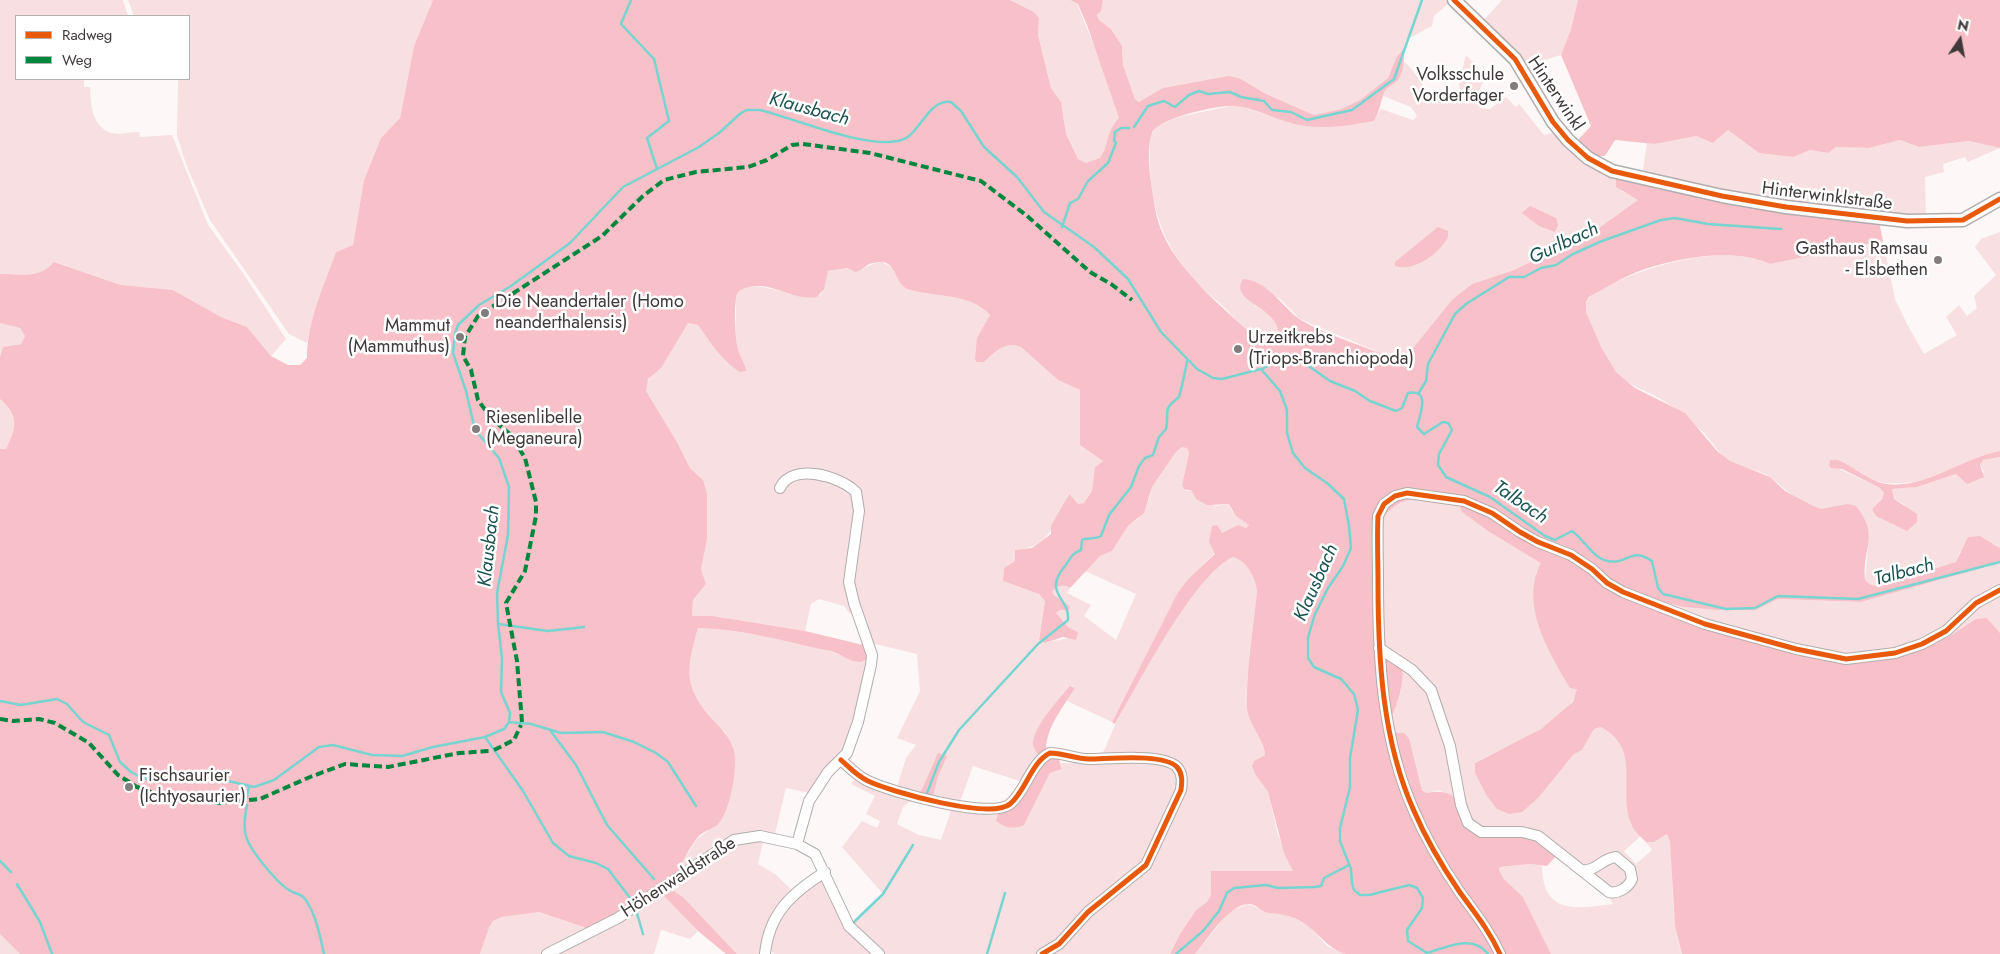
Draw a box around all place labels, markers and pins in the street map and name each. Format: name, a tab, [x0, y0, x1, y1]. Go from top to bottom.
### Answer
place label: Volksschule Vorderfager	[1412, 65, 1504, 108]
marker: Volksschule Vorderfager	[1508, 80, 1520, 92]
place label: Gasthaus Ramsau - Elsbethen	[1795, 239, 1928, 282]
marker: Gasthaus Ramsau - Elsbethen	[1932, 254, 1944, 266]
place label: Die Neandertaler (Homo neanderthalensis)	[495, 292, 684, 334]
marker: Die Neandertaler (Homo neanderthalensis)	[479, 307, 491, 319]
place label: Mammut (Mammuthus)	[348, 316, 450, 358]
place label: Urzeitkrebs (Triops-Branchiopoda)	[1248, 328, 1414, 370]
marker: Mammut (Mammuthus)	[454, 331, 466, 343]
marker: Urzeitkrebs (Triops-Branchiopoda)	[1232, 343, 1244, 355]
place label: Riesenlibelle (Meganeura)	[486, 408, 583, 450]
marker: Riesenlibelle (Meganeura)	[470, 423, 482, 435]
place label: Fischsaurier (Ichtyosaurier)	[139, 766, 246, 809]
marker: Fischsaurier (Ichtyosaurier)	[123, 781, 135, 793]

